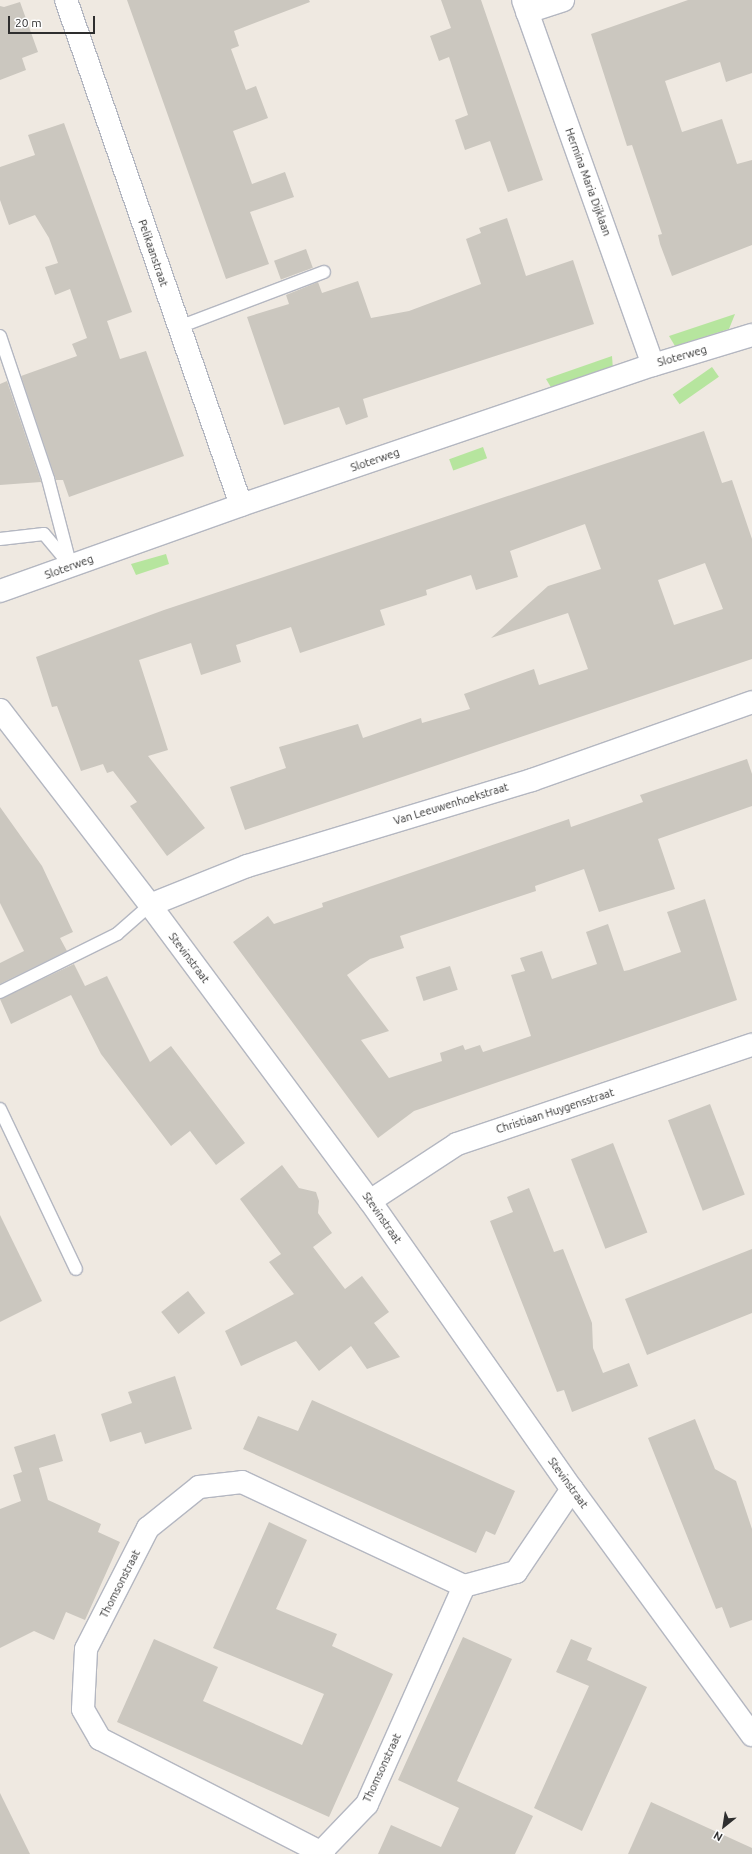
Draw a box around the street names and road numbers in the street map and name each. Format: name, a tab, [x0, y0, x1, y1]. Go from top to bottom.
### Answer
street label: Hermina Maria Dijklaan	[562, 126, 614, 238]
street label: Pelikaanstraat	[135, 218, 171, 288]
street label: Sloterweg	[656, 343, 708, 369]
street label: Sloterweg	[349, 445, 401, 475]
street label: Sloterweg	[43, 552, 95, 582]
street label: Van Leeuwenhoekstraat	[392, 780, 510, 828]
street label: Stevinstraat	[166, 930, 212, 986]
street label: Christiaan Huygensstraat	[494, 1086, 616, 1136]
street label: Stevinstraat	[360, 1190, 404, 1246]
street label: Stevinstraat	[545, 1455, 591, 1511]
street label: Thomsonstraat	[97, 1548, 143, 1620]
street label: Thomsonstraat	[360, 1731, 404, 1805]

